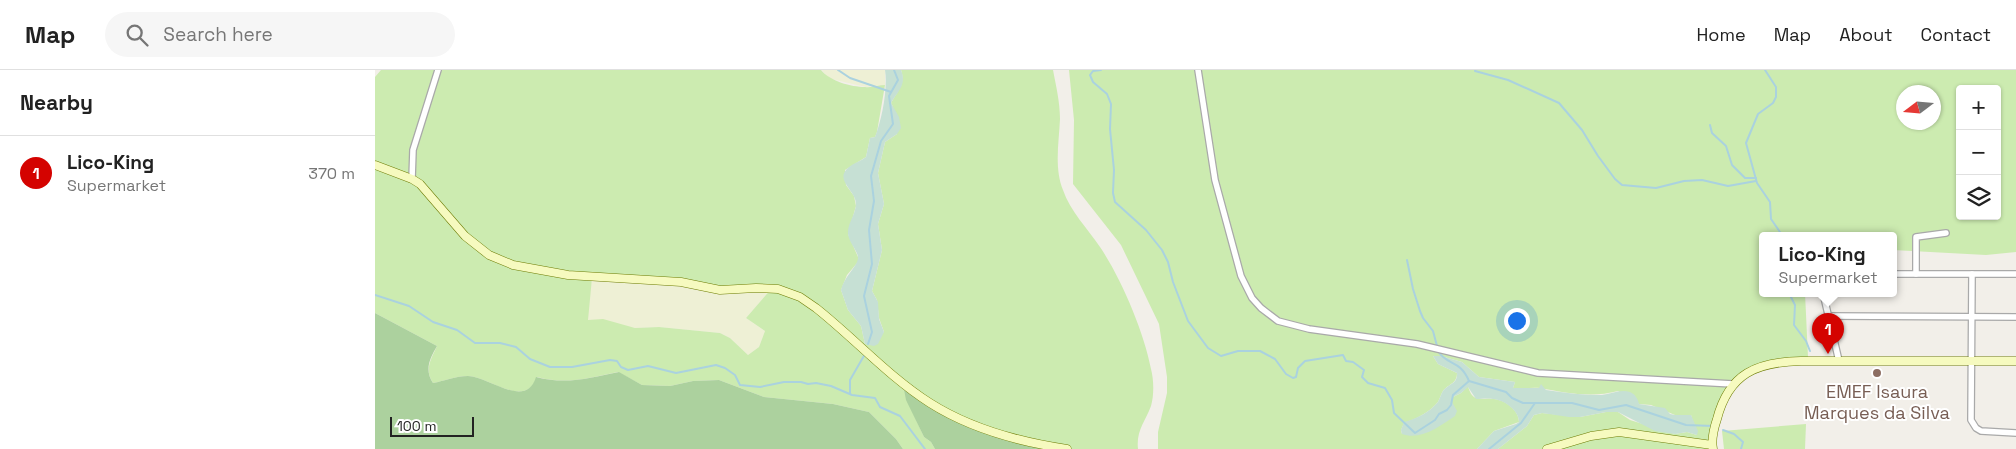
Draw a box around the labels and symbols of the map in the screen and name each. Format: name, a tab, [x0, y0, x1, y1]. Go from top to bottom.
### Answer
north arrow	[1896, 85, 1941, 130]
your location	[1504, 308, 1530, 334]
pin: 1	[1812, 313, 1844, 354]
marker: EMEF Isaura Marques da Silva	[1871, 367, 1883, 379]
place label: EMEF Isaura Marques da Silva	[1804, 380, 1950, 424]
scale bar	[390, 414, 474, 437]

